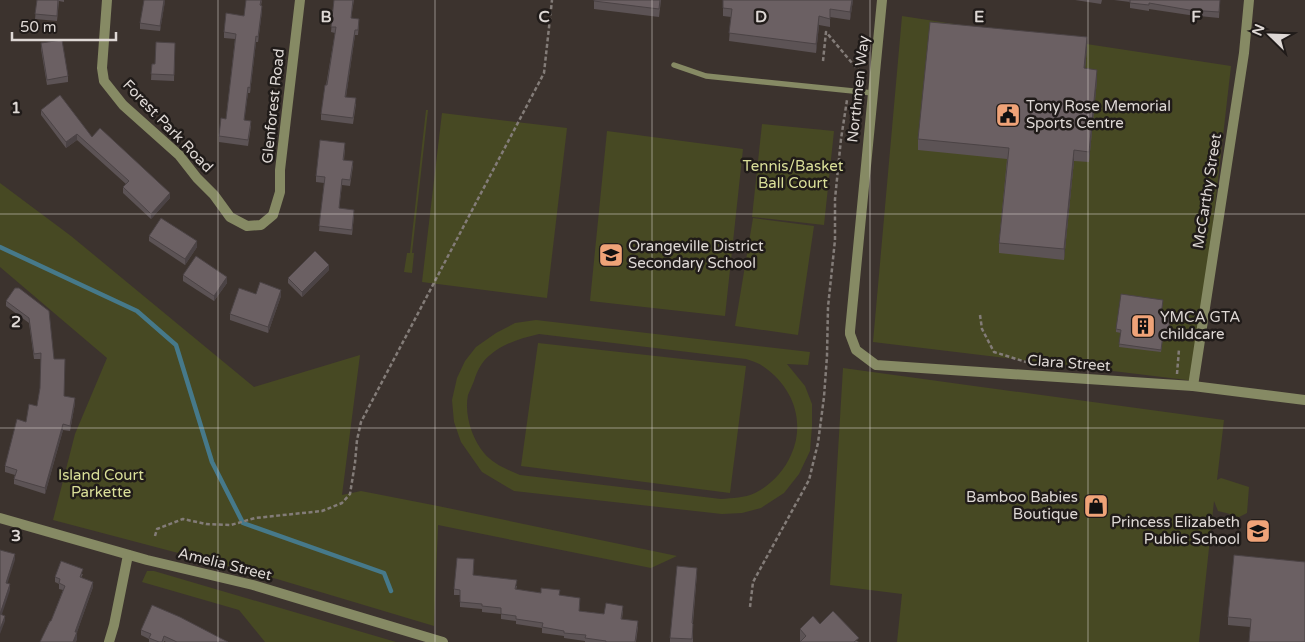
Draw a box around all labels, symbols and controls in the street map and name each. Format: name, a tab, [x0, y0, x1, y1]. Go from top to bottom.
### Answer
text: B	[320, 7, 332, 27]
text: C	[538, 7, 550, 27]
text: D	[755, 7, 767, 27]
text: E	[974, 7, 984, 27]
text: F	[1191, 7, 1201, 27]
scale bar	[12, 10, 116, 42]
north arrow	[1245, 10, 1295, 60]
text: 50 m	[20, 18, 57, 36]
text: N	[1248, 22, 1269, 39]
street label: Northmen Way	[843, 34, 873, 144]
street label: Glenforest Road	[258, 48, 288, 164]
street label: Forest Park Road	[119, 76, 217, 176]
place label: Tony Rose Memorial Sports Centre	[1026, 97, 1171, 132]
text: 1	[11, 98, 21, 118]
public building icon: Tony Rose Memorial Sports Centre	[995, 102, 1021, 128]
street label: McCarthy Street	[1189, 132, 1225, 250]
park label: Tennis/Basket Ball Court	[743, 157, 844, 192]
place label: Orangeville District Secondary School	[628, 237, 764, 272]
school or university icon: Orangeville District Secondary School	[598, 242, 624, 268]
place label: YMCA GTA childcare	[1160, 308, 1240, 343]
text: 2	[11, 312, 21, 332]
building icon: YMCA GTA childcare	[1130, 313, 1156, 339]
street label: Clara Street	[1027, 351, 1112, 375]
park label: Island Court Parkette	[58, 466, 144, 501]
place label: Bamboo Babies Boutique	[966, 488, 1078, 523]
shop icon: Bamboo Babies Boutique	[1083, 493, 1109, 519]
place label: Princess Elizabeth Public School	[1111, 513, 1240, 548]
school or university icon: Princess Elizabeth Public School	[1245, 518, 1271, 544]
text: 3	[11, 526, 21, 546]
street label: Amelia Street	[176, 544, 274, 584]

